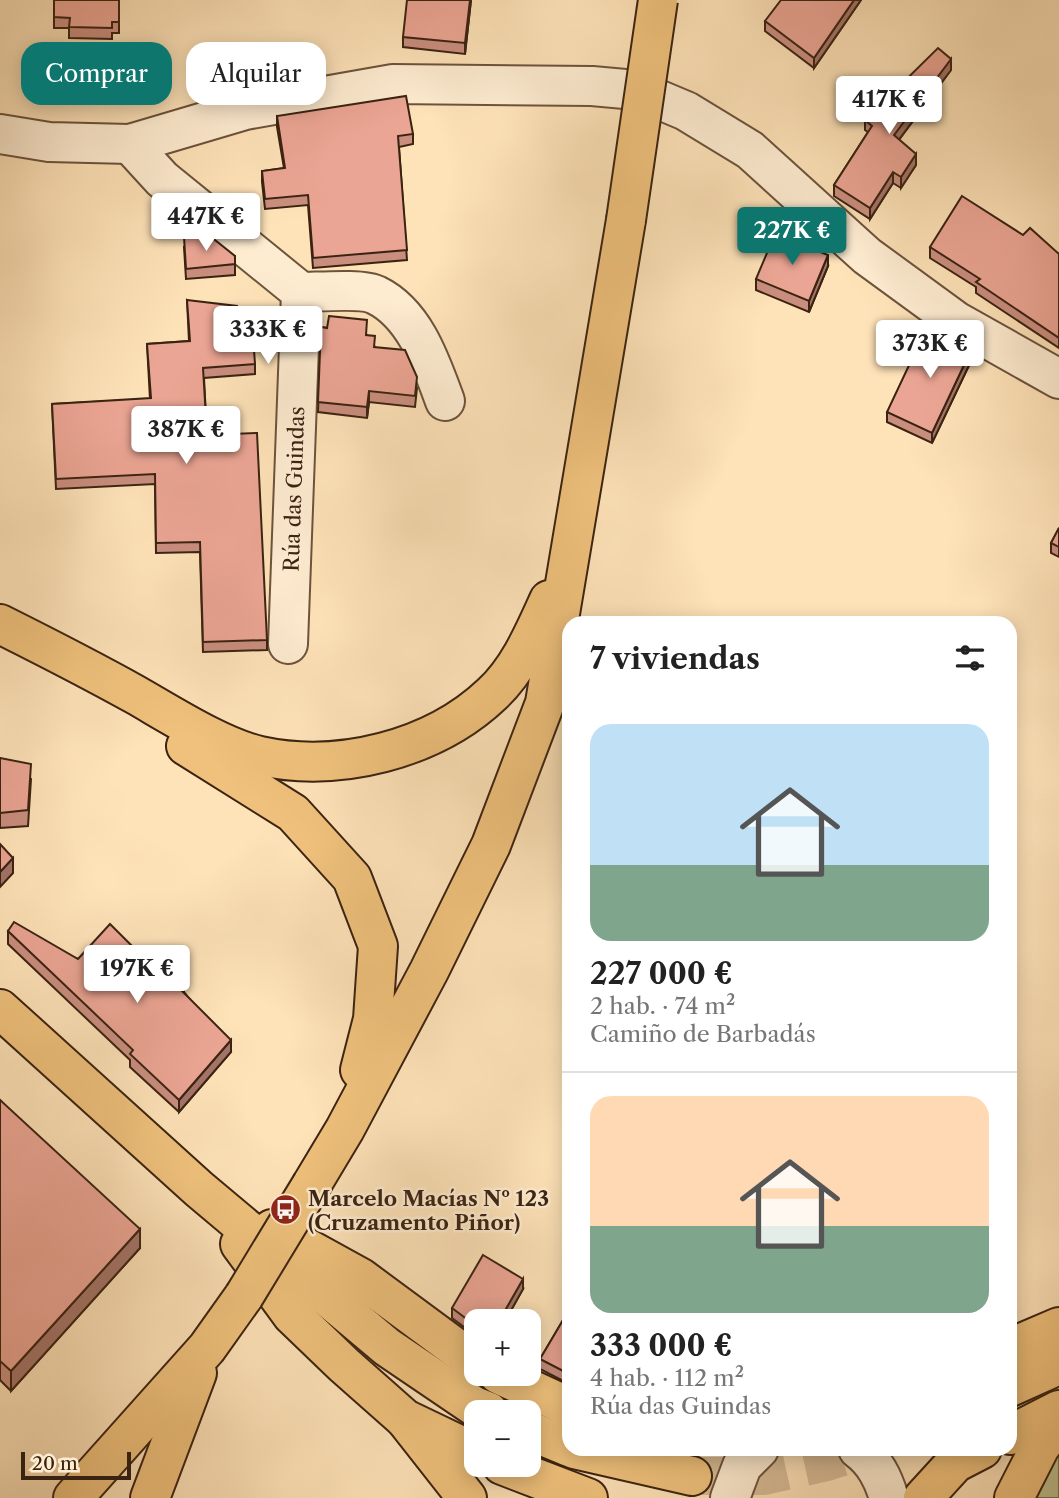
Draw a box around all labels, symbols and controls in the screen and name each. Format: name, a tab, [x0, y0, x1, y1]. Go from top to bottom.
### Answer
chip: Comprar	[21, 42, 172, 105]
chip: Alquilar	[186, 42, 326, 105]
pin: 417K €	[832, 76, 946, 136]
text: 417K €	[852, 85, 926, 113]
pin: 447K €	[149, 194, 263, 253]
text: 447K €	[167, 202, 245, 230]
pin: 227K €	[735, 208, 849, 267]
text: 227K €	[753, 216, 831, 244]
pin: 333K €	[211, 306, 325, 366]
text: 333K €	[229, 315, 307, 343]
pin: 373K €	[873, 320, 987, 380]
text: 373K €	[892, 329, 968, 357]
pin: 387K €	[129, 406, 243, 466]
street label: Rúa das Guindas	[279, 406, 309, 572]
text: 387K €	[147, 415, 225, 443]
icon: filters	[951, 639, 989, 677]
text: 7 viviendas	[590, 640, 760, 677]
icon: home	[727, 769, 853, 895]
pin: 197K €	[80, 946, 194, 1005]
text: 197K €	[100, 954, 174, 982]
text: 227 000 €	[590, 955, 733, 992]
text: 2 hab. · 74 m²	[590, 992, 735, 1020]
text: Camiño de Barbadás	[590, 1020, 816, 1048]
icon: home	[727, 1141, 853, 1267]
place label: Marcelo Macías Nº 123 (Cruzamento Piñor)	[308, 1186, 549, 1235]
bus stop icon: Marcelo Macías Nº 123 (Cruzamento Piñor)	[268, 1193, 302, 1227]
map controls	[464, 1309, 541, 1477]
button: +	[464, 1309, 541, 1386]
text: 333 000 €	[590, 1327, 732, 1364]
text: 4 hab. · 112 m²	[590, 1364, 744, 1392]
text: Rúa das Guindas	[590, 1392, 771, 1420]
button: −	[464, 1400, 541, 1477]
scale bar	[21, 1449, 131, 1481]
text: 20 m	[32, 1452, 78, 1475]

